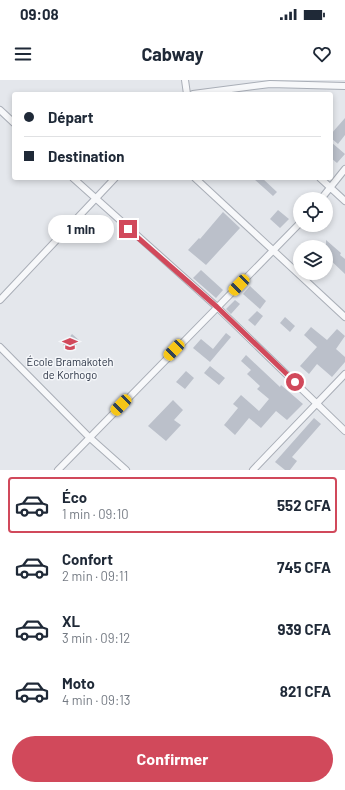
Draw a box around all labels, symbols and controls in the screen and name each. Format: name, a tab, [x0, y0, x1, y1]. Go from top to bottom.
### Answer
text: 09:08	[20, 5, 59, 23]
icon: menu	[12, 43, 34, 65]
text: Cabway	[141, 43, 204, 65]
icon: heart	[311, 43, 333, 65]
text: Départ	[48, 108, 93, 126]
text: Destination	[48, 147, 124, 165]
map controls	[293, 192, 333, 280]
button: locate	[293, 192, 333, 232]
callout: 1 min	[48, 215, 114, 243]
route end	[119, 220, 137, 238]
text: 1 min	[67, 221, 95, 237]
button: layers	[293, 240, 333, 280]
car	[226, 272, 252, 298]
school or university icon: École Bramakoteh de Korhogo	[61, 335, 79, 353]
car	[161, 337, 187, 363]
place label: École Bramakoteh de Korhogo	[26, 355, 114, 381]
route start	[286, 373, 304, 391]
car	[108, 392, 134, 418]
icon: car	[14, 487, 50, 523]
text: Éco	[62, 488, 87, 506]
text: 552 CFA	[277, 496, 331, 514]
text: 1 min · 09:10	[62, 506, 129, 522]
icon: car	[14, 549, 50, 585]
text: Confort	[62, 550, 113, 568]
text: 745 CFA	[277, 558, 331, 576]
text: 2 min · 09:11	[62, 568, 128, 584]
icon: car	[14, 611, 50, 647]
text: XL	[62, 612, 80, 630]
text: 939 CFA	[278, 620, 331, 638]
text: 3 min · 09:12	[62, 630, 130, 646]
icon: car	[14, 673, 50, 709]
text: Moto	[62, 674, 95, 692]
text: 821 CFA	[280, 682, 331, 700]
text: 4 min · 09:13	[62, 692, 131, 708]
button: Confirmer	[12, 736, 333, 782]

